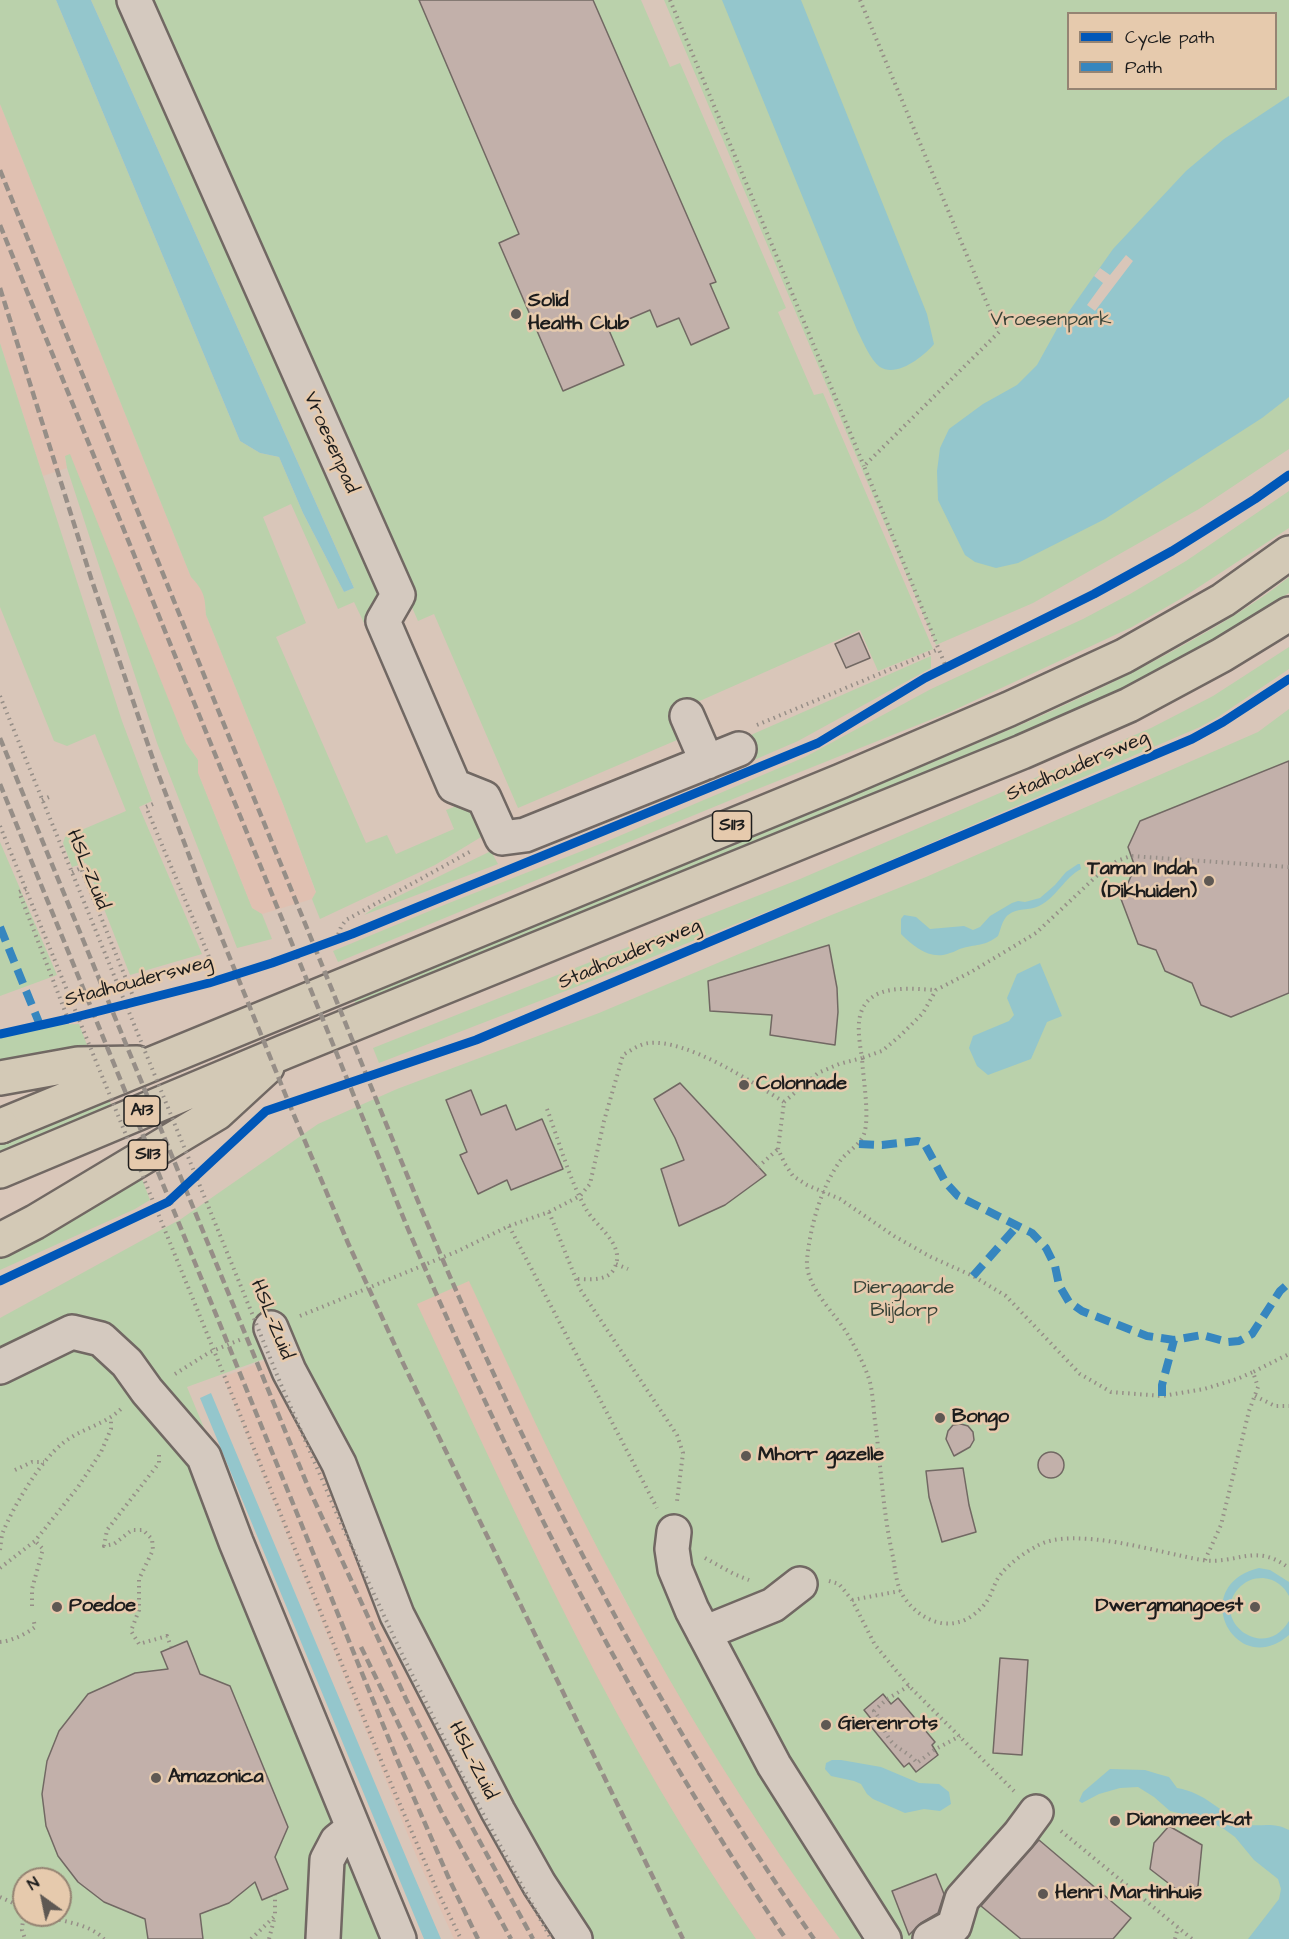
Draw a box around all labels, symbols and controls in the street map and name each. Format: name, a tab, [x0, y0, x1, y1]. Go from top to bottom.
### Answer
legend	[1067, 12, 1277, 90]
text: Cycle path	[1125, 25, 1214, 50]
text: Path	[1125, 55, 1162, 80]
place label: Solid Health Club	[528, 290, 629, 337]
marker: Solid Health Club	[509, 307, 523, 321]
park label: Vroesenpark	[990, 309, 1112, 333]
street label: Vroesenpad	[297, 389, 363, 497]
street label: Stadhoudersweg	[1003, 726, 1153, 808]
road number: S113	[712, 811, 752, 841]
street label: HSL-Zuid	[60, 826, 114, 914]
place label: Taman Indah (Dikhuiden)	[1087, 858, 1197, 905]
marker: Taman Indah (Dikhuiden)	[1202, 874, 1216, 888]
street label: Stadhoudersweg	[555, 914, 705, 996]
street label: Stadhoudersweg	[62, 951, 216, 1013]
place label: Colonnade	[756, 1073, 847, 1097]
marker: Colonnade	[737, 1078, 751, 1092]
road number: A13	[124, 1096, 160, 1126]
road number: S113	[128, 1140, 168, 1170]
street label: HSL-Zuid	[244, 1276, 298, 1364]
park label: Diergaarde Blijdorp	[854, 1277, 954, 1324]
place label: Bongo	[952, 1406, 1009, 1430]
marker: Bongo	[933, 1411, 947, 1425]
place label: Mhorr gazelle	[758, 1444, 884, 1468]
marker: Mhorr gazelle	[739, 1449, 753, 1463]
place label: Poedoe	[69, 1595, 136, 1619]
place label: Dwergmangoest	[1095, 1595, 1243, 1619]
marker: Poedoe	[50, 1600, 64, 1614]
marker: Dwergmangoest	[1248, 1600, 1262, 1614]
place label: Gierenrots	[838, 1713, 938, 1737]
street label: HSL-Zuid	[442, 1718, 502, 1804]
marker: Gierenrots	[819, 1718, 833, 1732]
place label: Amazonica	[168, 1766, 264, 1790]
marker: Amazonica	[149, 1771, 163, 1785]
place label: Dianameerkat	[1127, 1809, 1252, 1833]
marker: Dianameerkat	[1108, 1814, 1122, 1828]
north arrow	[12, 1867, 72, 1927]
text: N	[23, 1872, 43, 1896]
place label: Henri Martinhuis	[1055, 1882, 1202, 1906]
marker: Henri Martinhuis	[1036, 1887, 1050, 1901]

